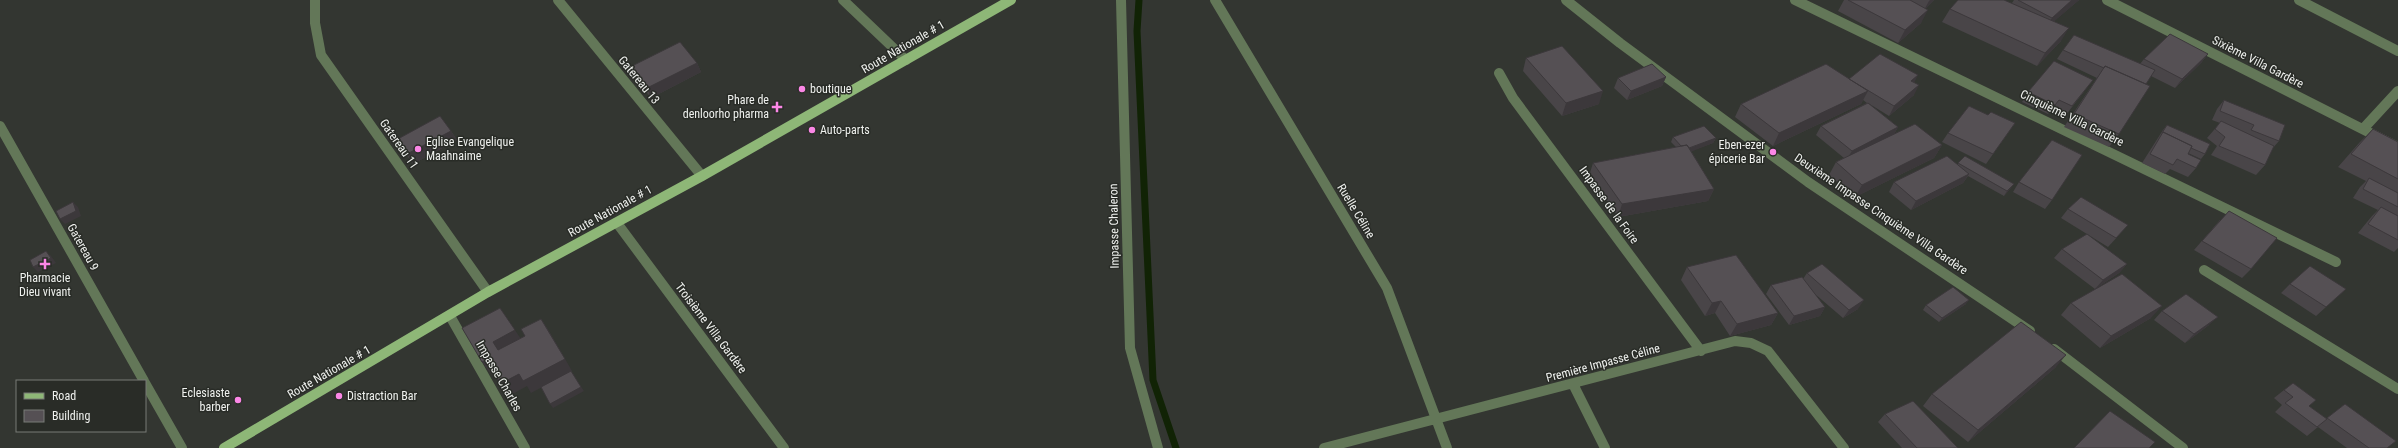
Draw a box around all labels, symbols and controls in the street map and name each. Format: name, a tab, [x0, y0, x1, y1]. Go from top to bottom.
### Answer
street label: Route Nationale # 1	[859, 18, 947, 76]
street label: Sixième Villa Gardère	[2210, 33, 2306, 91]
street label: Gatereau 13	[616, 53, 663, 107]
place label: boutique	[810, 82, 852, 96]
marker: boutique	[797, 84, 807, 94]
street label: Cinquième Villa Gardère	[2018, 87, 2126, 149]
place label: Phare de denloorho pharma	[683, 93, 769, 121]
marker: Phare de denloorho pharma	[772, 102, 782, 112]
street label: Gatereau 11	[377, 116, 421, 172]
place label: Auto-parts	[820, 123, 870, 137]
marker: Auto-parts	[807, 125, 817, 135]
place label: Eglise Evangelique Maahnaime	[426, 135, 514, 163]
place label: Eben-ezer épicerie Bar	[1709, 138, 1765, 166]
marker: Eglise Evangelique Maahnaime	[413, 144, 423, 154]
marker: Eben-ezer épicerie Bar	[1768, 147, 1778, 157]
street label: Deuxième Impasse Cinquième Villa Gardère	[1792, 151, 1971, 278]
street label: Impasse de la Foire	[1576, 164, 1642, 247]
street label: Ruelle Céline	[1334, 181, 1378, 241]
street label: Route Nationale # 1	[566, 182, 654, 240]
street label: Impasse Chaleron	[1106, 183, 1122, 269]
street label: Gatereau 9	[64, 221, 102, 273]
marker: Pharmacie Dieu vivant	[40, 259, 50, 269]
place label: Pharmacie Dieu vivant	[19, 271, 71, 299]
street label: Troisième Villa Gardère	[672, 280, 750, 376]
street label: Impasse Charles	[473, 338, 525, 414]
street label: Première Impasse Céline	[1544, 341, 1662, 385]
street label: Route Nationale # 1	[285, 343, 373, 401]
legend	[16, 380, 146, 432]
place label: Eclesiaste barber	[182, 386, 230, 414]
text: Road	[52, 389, 76, 403]
place label: Distraction Bar	[347, 389, 418, 403]
marker: Distraction Bar	[334, 391, 344, 401]
marker: Eclesiaste barber	[233, 395, 243, 405]
text: Building	[52, 409, 90, 423]

